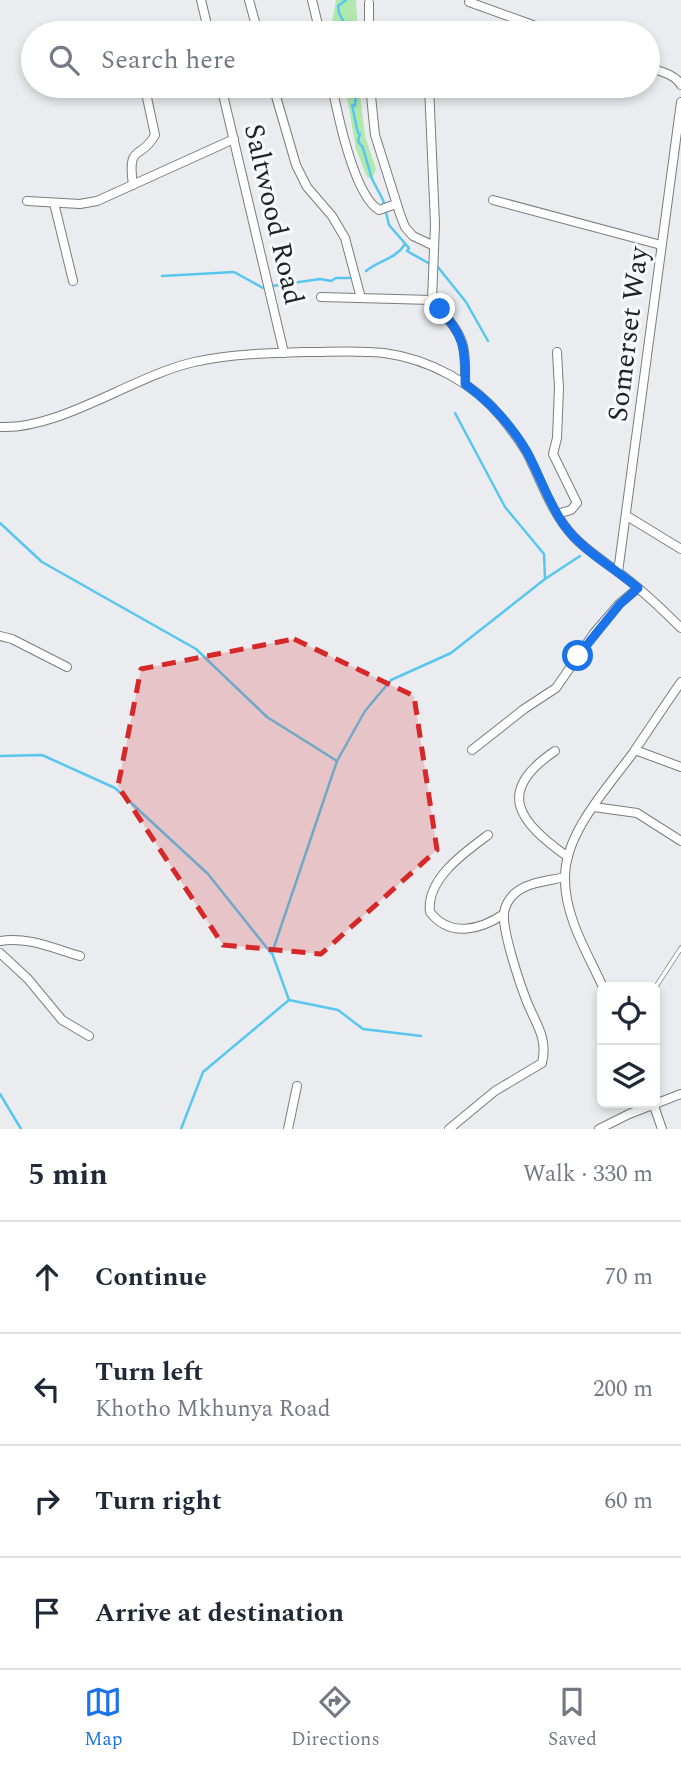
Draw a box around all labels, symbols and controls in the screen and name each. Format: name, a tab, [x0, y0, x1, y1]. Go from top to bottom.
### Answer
search box	[21, 21, 660, 98]
text: Search here	[101, 40, 236, 80]
icon: search	[45, 41, 83, 79]
street label: Saltwood Road	[232, 120, 315, 309]
street label: Somerset Way	[596, 243, 661, 424]
route end	[424, 293, 455, 324]
route start	[562, 640, 593, 671]
map controls	[597, 982, 660, 1108]
button: locate	[597, 982, 660, 1045]
button: layers	[597, 1045, 660, 1108]
text: 5 min	[28, 1152, 108, 1198]
text: Walk · 330 m	[523, 1157, 653, 1192]
text: Continue	[95, 1257, 207, 1297]
icon: ahead	[28, 1258, 66, 1296]
text: 70 m	[604, 1260, 653, 1295]
text: Turn left	[95, 1352, 203, 1392]
icon: left	[28, 1370, 66, 1408]
text: 200 m	[593, 1372, 653, 1407]
text: Khotho Mkhunya Road	[95, 1392, 331, 1427]
text: Turn right	[95, 1481, 222, 1521]
icon: right	[28, 1482, 66, 1520]
text: 60 m	[604, 1484, 653, 1519]
text: Arrive at destination	[95, 1593, 344, 1633]
icon: arrive	[28, 1594, 66, 1632]
tab: Map	[84, 1683, 123, 1754]
tab: Directions	[291, 1683, 380, 1754]
tab: Saved	[548, 1683, 597, 1754]

